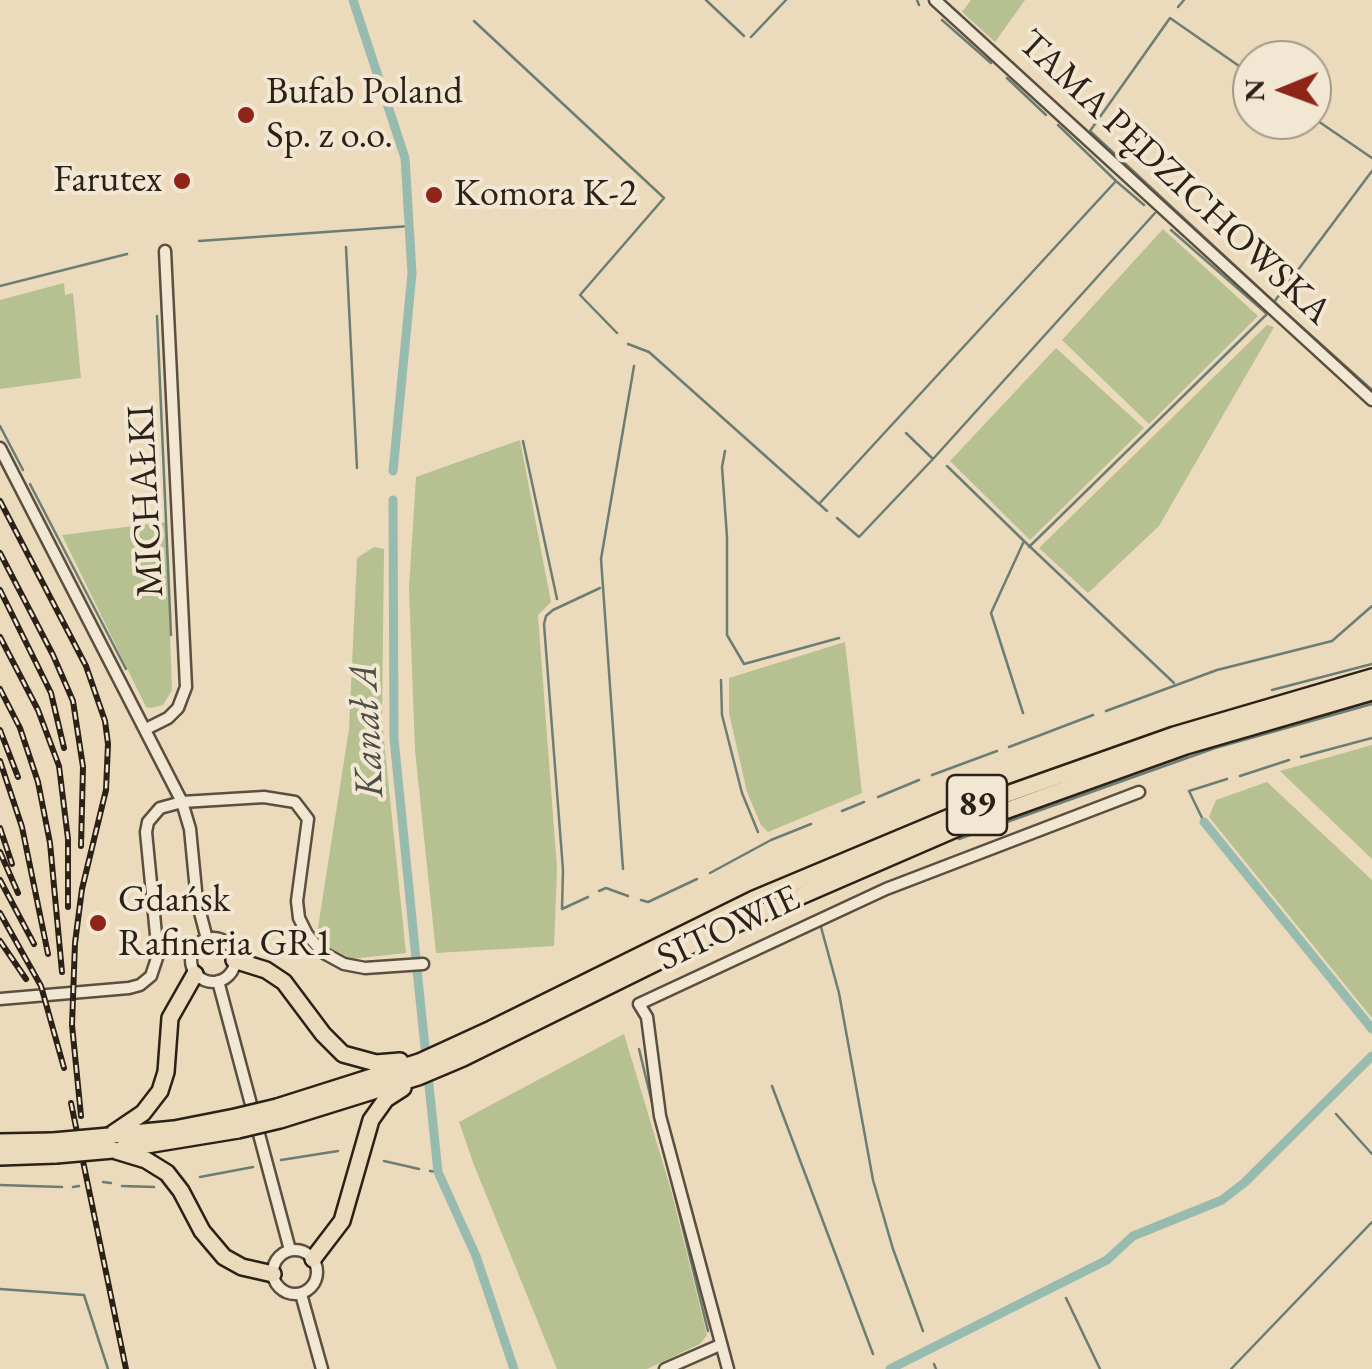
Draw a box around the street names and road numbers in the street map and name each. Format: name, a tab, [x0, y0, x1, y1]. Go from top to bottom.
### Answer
street label: TAMA PĘDZICHOWSKA	[1008, 21, 1340, 335]
street label: MICHAŁKI	[119, 404, 175, 598]
road number: 89	[947, 775, 1007, 835]
street label: SITOWIE	[650, 876, 808, 982]

